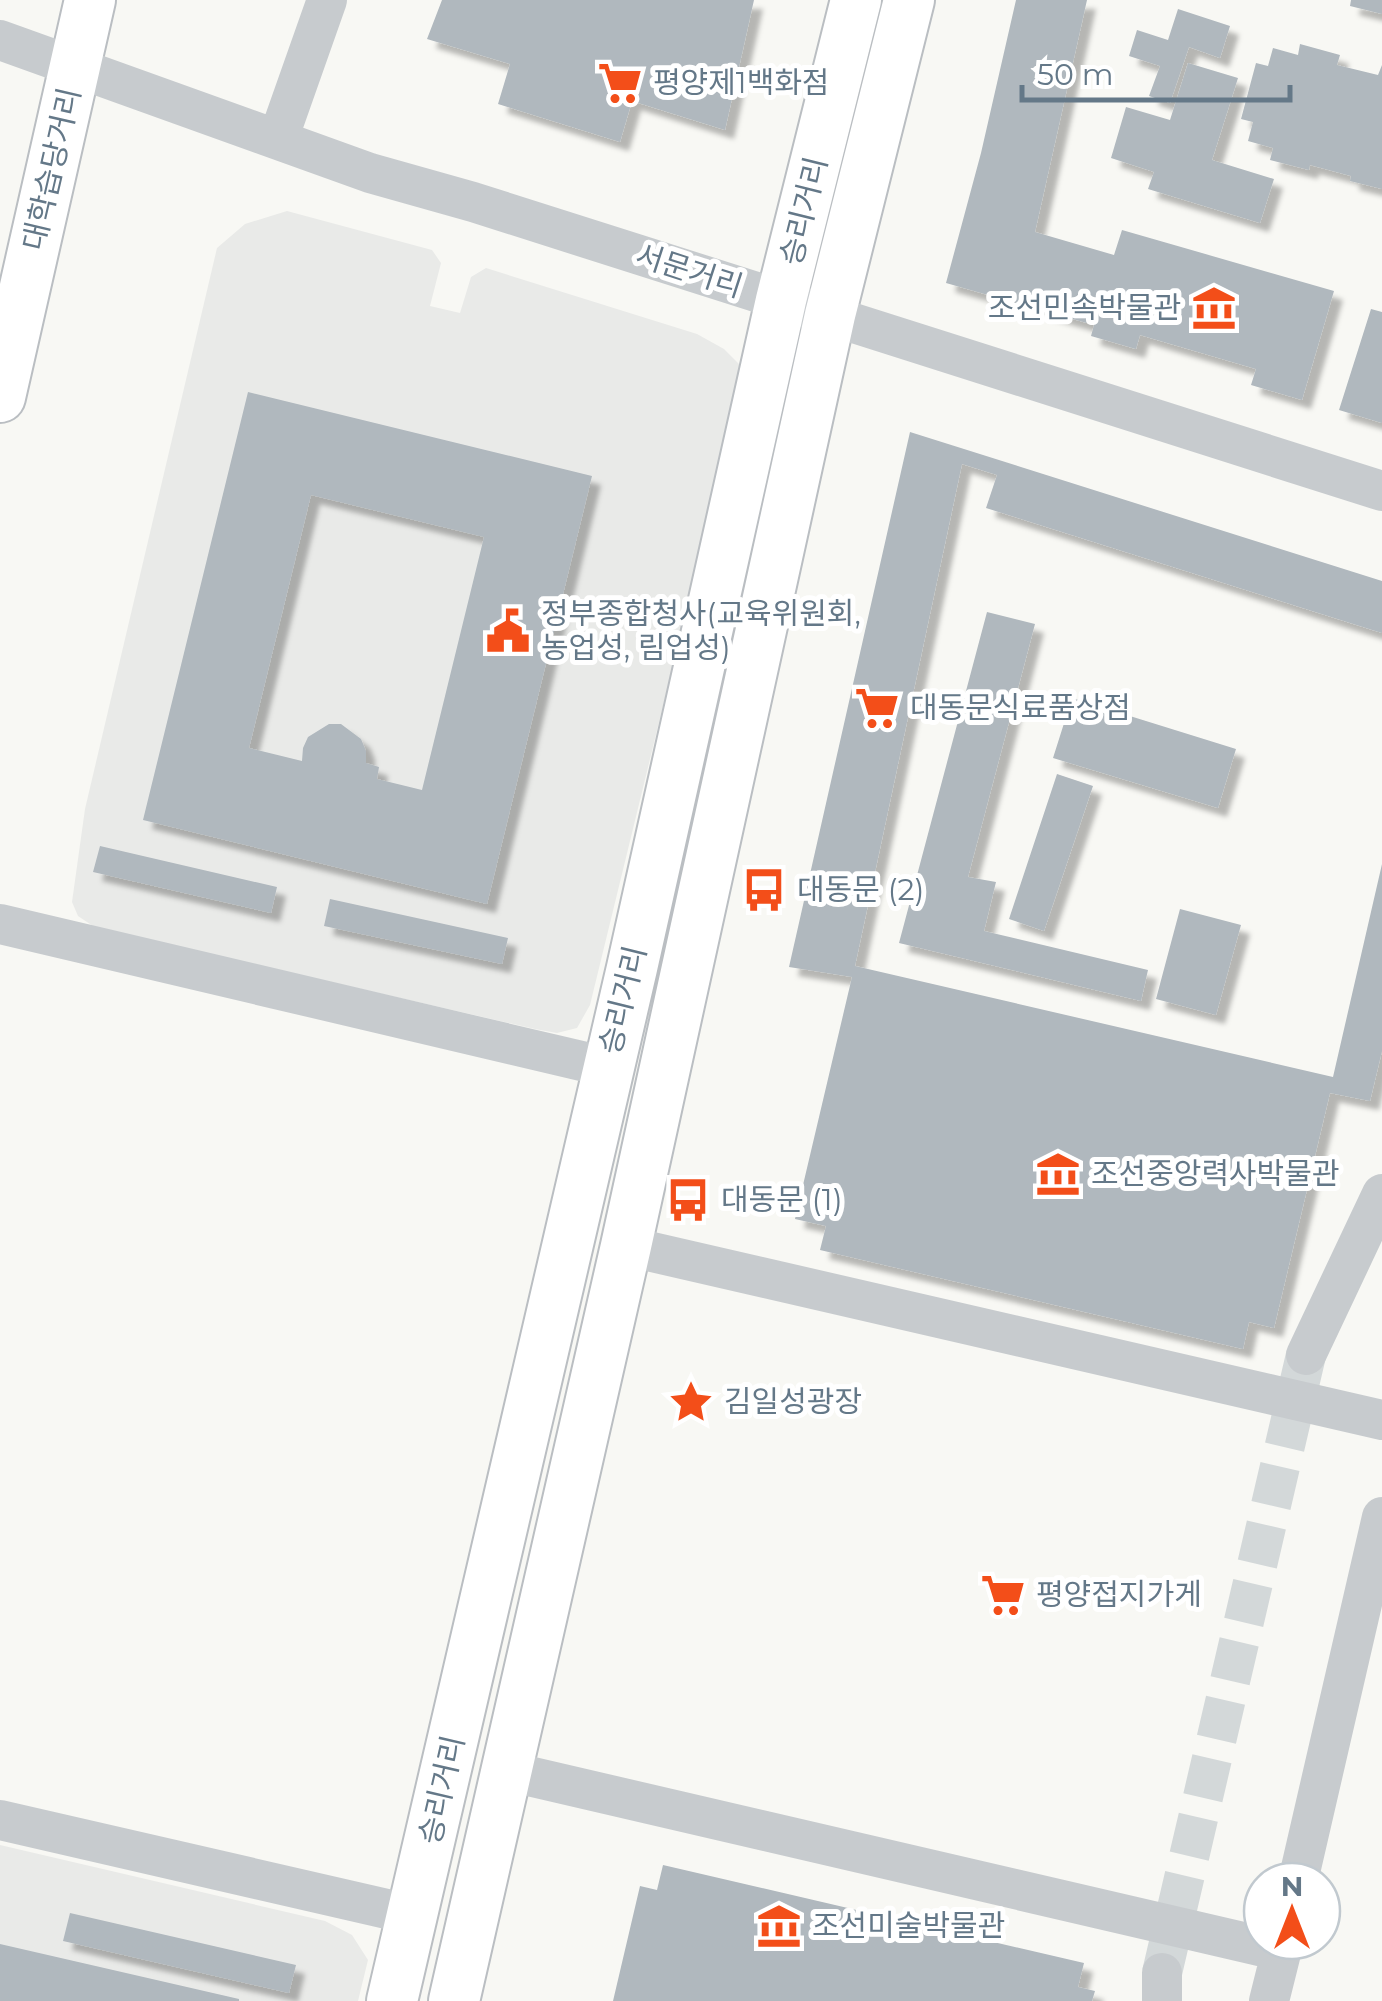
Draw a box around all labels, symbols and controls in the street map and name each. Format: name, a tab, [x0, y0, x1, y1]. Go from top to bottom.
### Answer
scale bar	[1022, 40, 1290, 102]
text: 50 m	[1037, 56, 1114, 93]
supermarket icon: 평양제1백화점	[596, 59, 644, 107]
place label: 평양제1백화점	[653, 64, 829, 101]
street label: 대학습당거리	[15, 84, 88, 254]
street label: 승리거리	[772, 153, 835, 269]
street label: 서문거리	[631, 236, 747, 305]
museum icon: 조선민속박물관	[1190, 284, 1238, 332]
place label: 조선민속박물관	[988, 289, 1181, 326]
place label: 정부종합청사(교육위원회, 농업성, 림업성)	[541, 595, 861, 666]
public building icon: 정부종합청사(교육위원회, 농업성, 림업성)	[484, 607, 532, 655]
supermarket icon: 대동문식료품상점	[853, 684, 901, 732]
place label: 대동문식료품상점	[910, 689, 1131, 726]
bus stop icon: 대동문 (2)	[740, 866, 788, 914]
place label: 대동문 (2)	[797, 871, 924, 908]
street label: 승리거리	[591, 942, 654, 1058]
museum icon: 조선중앙력사박물관	[1034, 1150, 1082, 1198]
place label: 조선중앙력사박물관	[1091, 1155, 1339, 1192]
bus stop icon: 대동문 (1)	[664, 1176, 712, 1224]
place label: 대동문 (1)	[721, 1181, 843, 1218]
place icon: 김일성광장	[667, 1378, 715, 1426]
place label: 김일성광장	[724, 1383, 862, 1420]
supermarket icon: 평양접지가게	[979, 1571, 1027, 1619]
place label: 평양접지가게	[1036, 1576, 1202, 1613]
street label: 승리거리	[411, 1732, 472, 1848]
north arrow	[1242, 1861, 1342, 1961]
text: N	[1281, 1869, 1303, 1903]
museum icon: 조선미술박물관	[755, 1902, 803, 1950]
place label: 조선미술박물관	[812, 1907, 1005, 1944]

